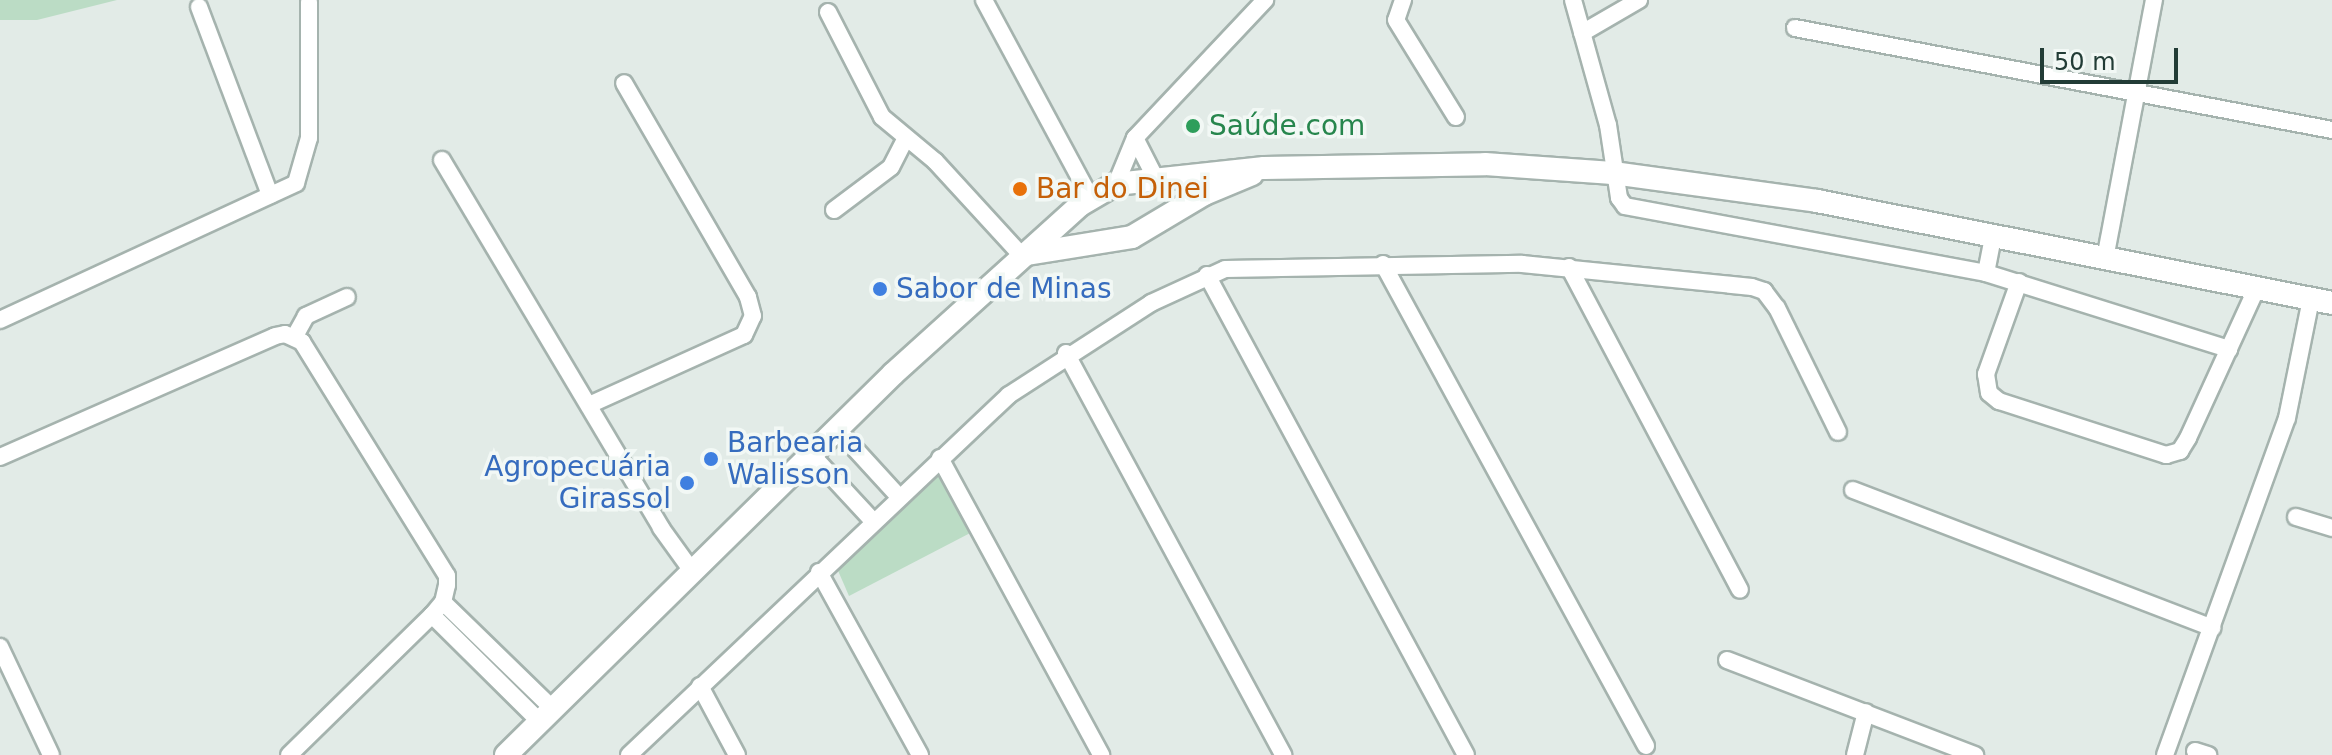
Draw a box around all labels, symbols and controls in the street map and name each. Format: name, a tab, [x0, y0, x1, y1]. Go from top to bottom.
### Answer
scale bar	[2044, 32, 2182, 82]
text: 50 m	[2054, 48, 2116, 76]
place label: Saúde.com	[1209, 109, 1365, 143]
marker: Saúde.com	[1184, 117, 1202, 135]
place label: Bar do Dinei	[1036, 172, 1209, 206]
marker: Bar do Dinei	[1011, 180, 1029, 198]
place label: Sabor de Minas	[896, 272, 1112, 306]
marker: Sabor de Minas	[871, 280, 889, 298]
place label: Barbearia Walisson	[727, 426, 863, 492]
place label: Agropecuária Girassol	[484, 450, 671, 516]
marker: Barbearia Walisson	[702, 450, 720, 468]
marker: Agropecuária Girassol	[678, 474, 696, 492]

